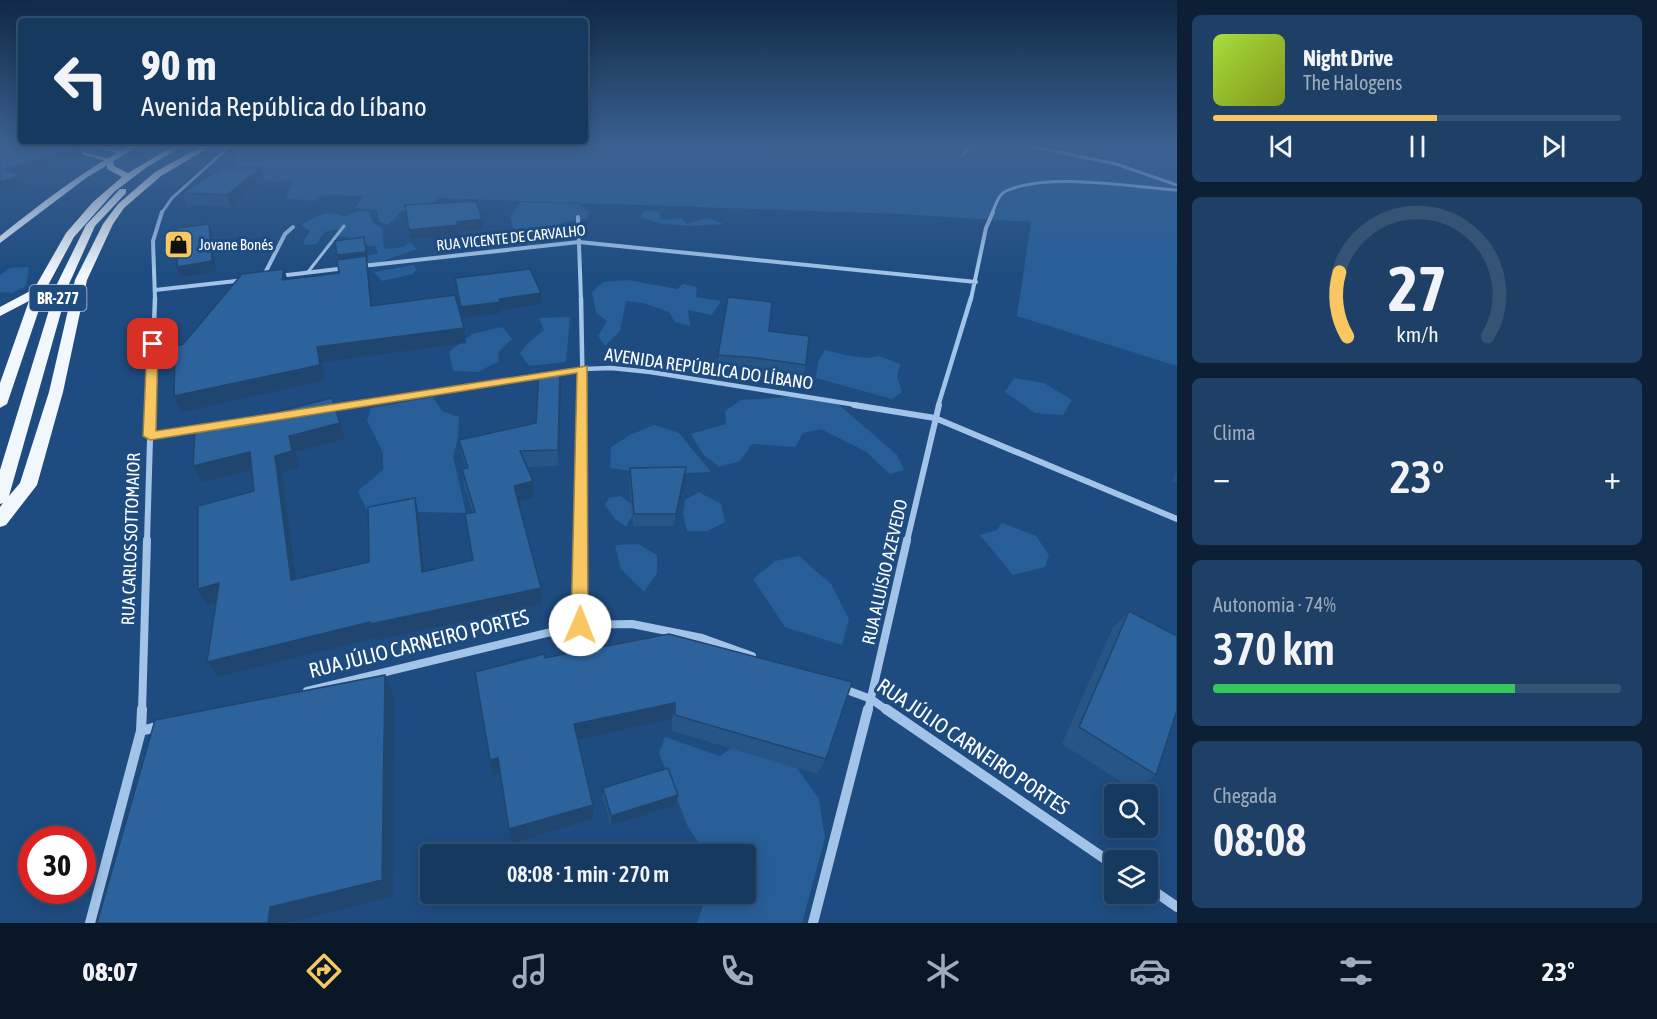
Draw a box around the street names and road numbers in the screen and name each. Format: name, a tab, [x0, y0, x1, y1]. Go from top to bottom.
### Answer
street label: RUA VICENTE DE CARVALHO	[436, 221, 587, 254]
road number: BR-277	[29, 285, 86, 311]
street label: AVENIDA REPÚBLICA DO LÍBANO	[604, 343, 815, 394]
street label: RUA CARLOS SOTTOMAIOR	[117, 452, 144, 626]
street label: RUA ALUÍSIO AZEVEDO	[858, 497, 911, 647]
street label: RUA JÚLIO CARNEIRO PORTES	[306, 604, 532, 682]
street label: RUA JÚLIO CARNEIRO PORTES	[873, 673, 1074, 819]

